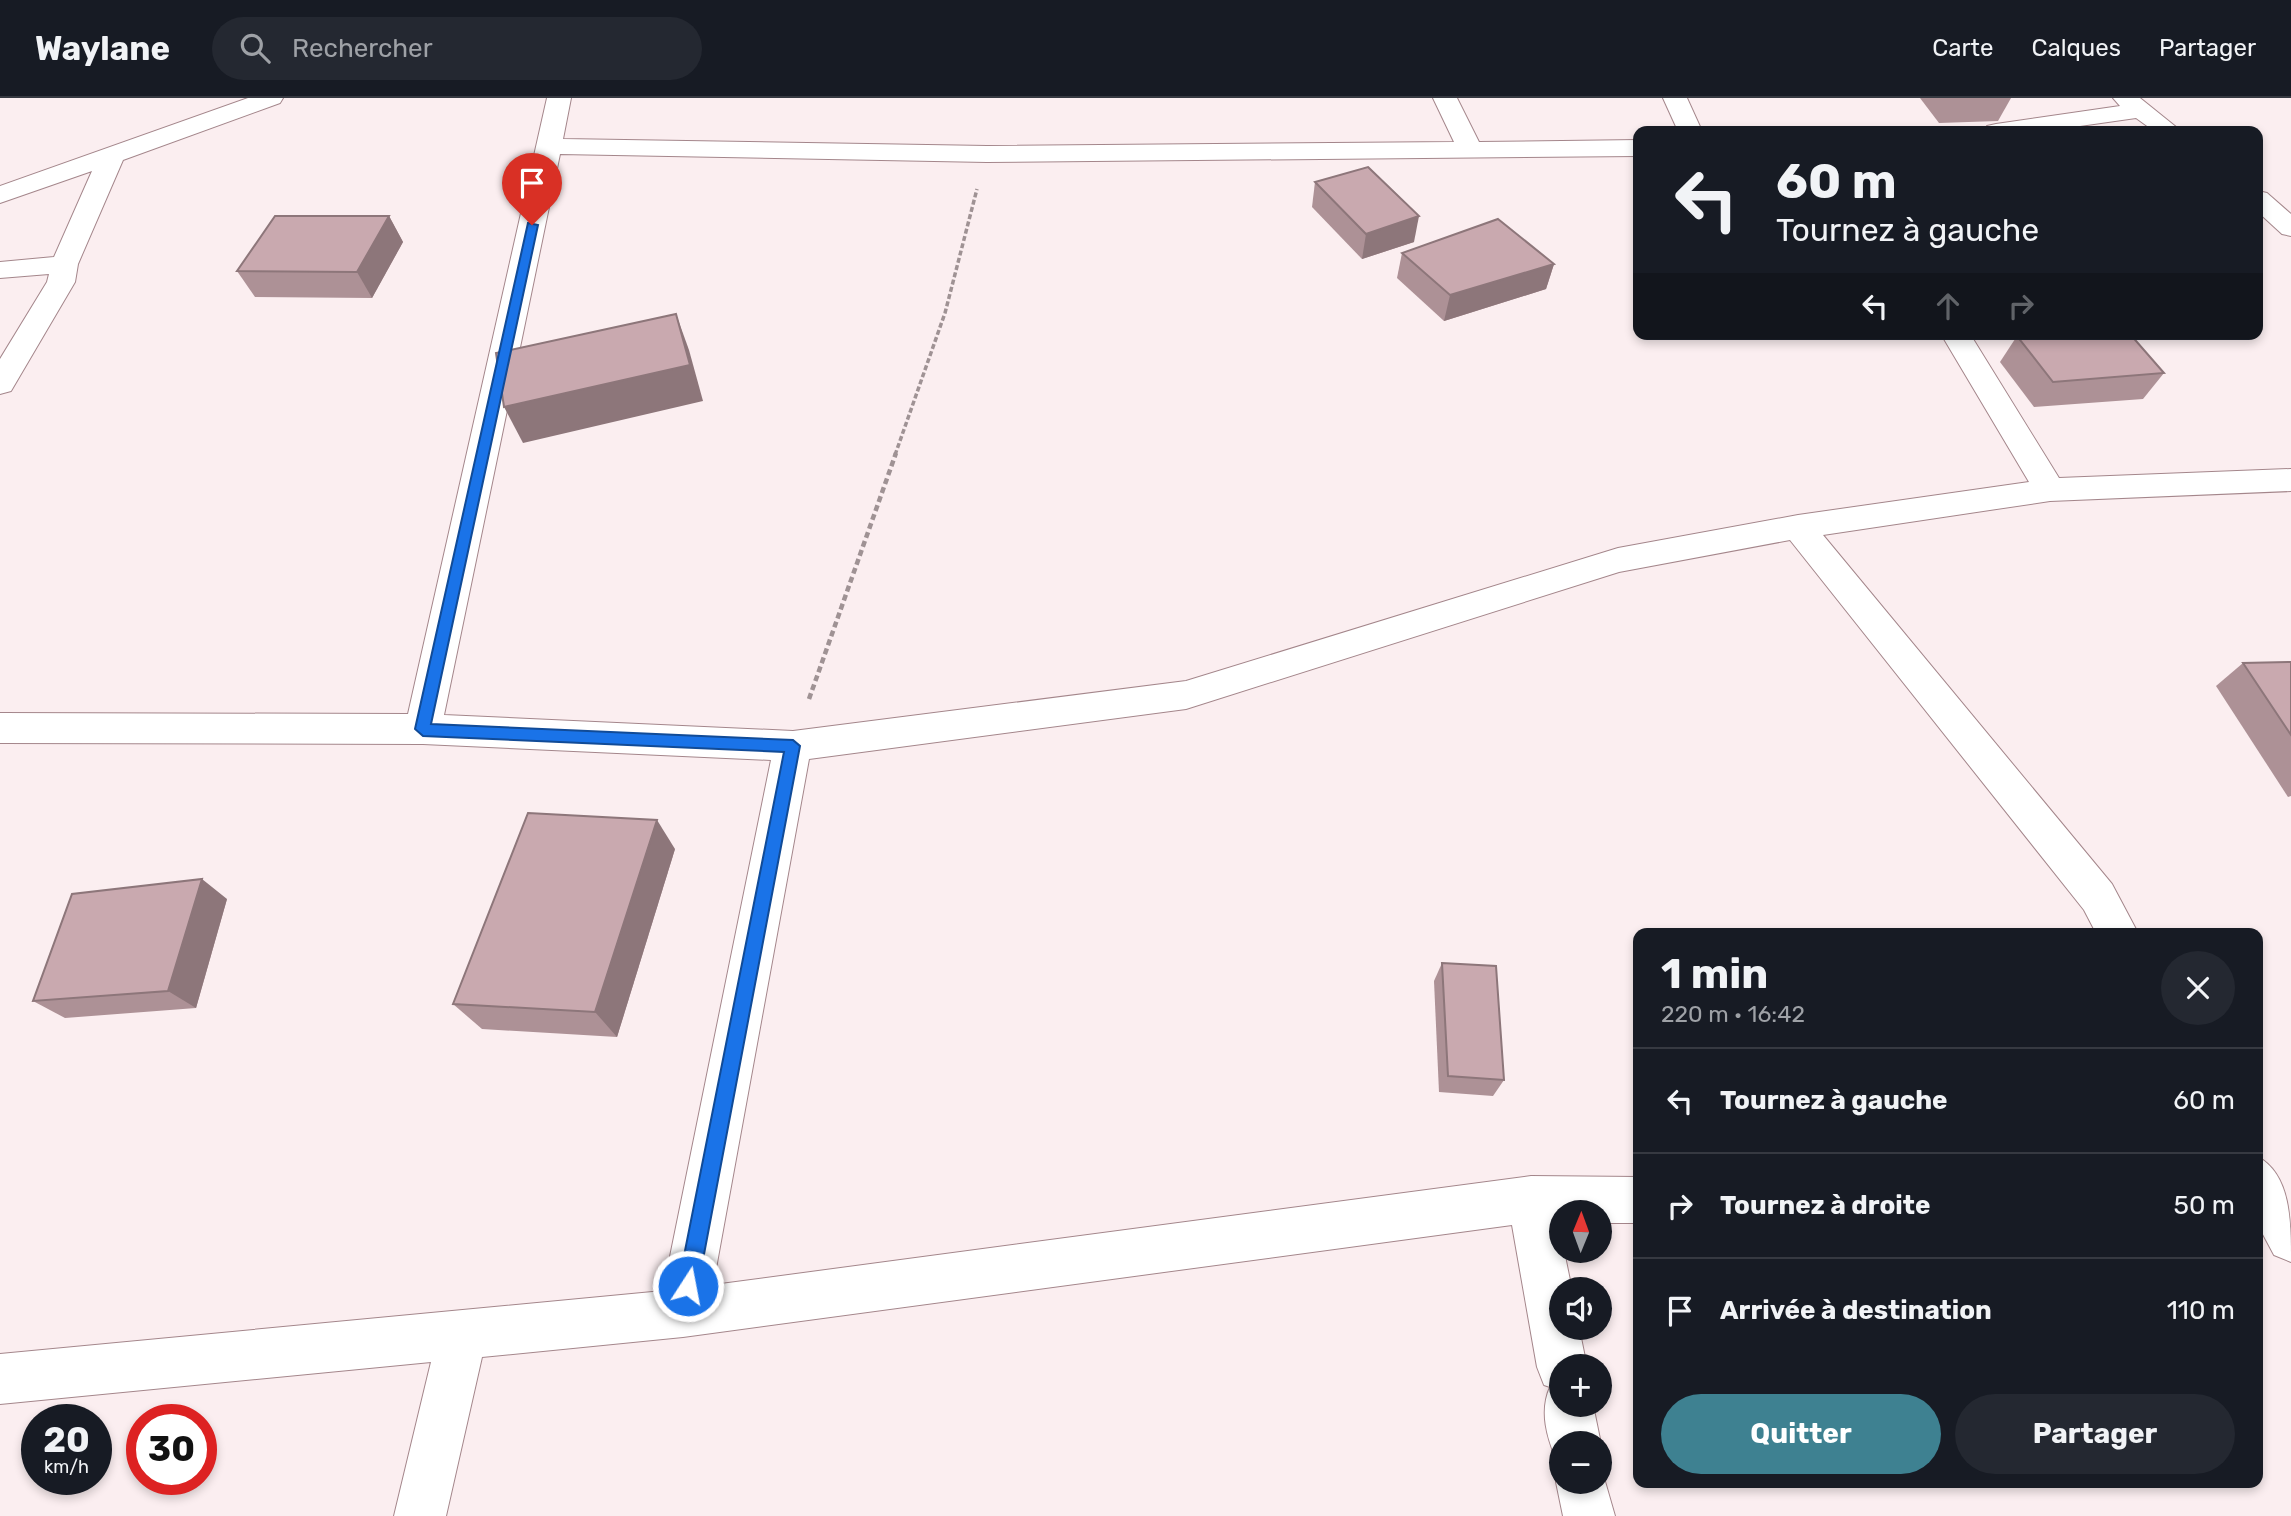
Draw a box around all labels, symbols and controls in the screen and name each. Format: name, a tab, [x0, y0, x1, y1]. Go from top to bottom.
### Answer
search box	[212, 17, 702, 80]
text: Waylane	[35, 29, 170, 68]
icon: search	[236, 29, 274, 67]
text: Rechercher	[292, 33, 433, 64]
text: Carte	[1932, 34, 1993, 62]
text: Calques	[2031, 34, 2121, 62]
text: Partager	[2159, 34, 2256, 62]
text: 60 m	[1776, 152, 1897, 210]
pin	[502, 153, 562, 225]
icon: left	[1661, 154, 1752, 245]
icon: arrive	[513, 164, 551, 202]
text: Tournez à gauche	[1776, 211, 2039, 249]
icon: left	[1856, 287, 1894, 325]
icon: ahead	[1929, 287, 1967, 325]
icon: right	[2002, 287, 2040, 325]
text: 1 min	[1661, 949, 1768, 999]
button: close	[2161, 951, 2235, 1025]
text: 220 m · 16:42	[1661, 1000, 1805, 1028]
icon: left	[1661, 1082, 1699, 1120]
text: Tournez à gauche	[1720, 1085, 1948, 1116]
text: 60 m	[2173, 1085, 2235, 1116]
icon: right	[1661, 1187, 1699, 1225]
text: Tournez à droite	[1720, 1190, 1930, 1221]
text: 50 m	[2174, 1190, 2235, 1221]
north arrow	[1549, 1200, 1612, 1264]
map controls	[1549, 1200, 1612, 1494]
position arrow	[651, 1249, 725, 1323]
button: sound	[1549, 1277, 1612, 1340]
icon: arrive	[1661, 1292, 1699, 1330]
text: Arrivée à destination	[1720, 1295, 1992, 1326]
text: 110 m	[2167, 1295, 2235, 1326]
button: +	[1549, 1354, 1612, 1417]
button: Quitter	[1661, 1394, 1941, 1474]
button: Partager	[1955, 1394, 2235, 1474]
speed limit sign: 30	[126, 1404, 217, 1495]
text: 20	[43, 1419, 90, 1461]
button: −	[1549, 1431, 1612, 1494]
text: km/h	[44, 1456, 89, 1478]

